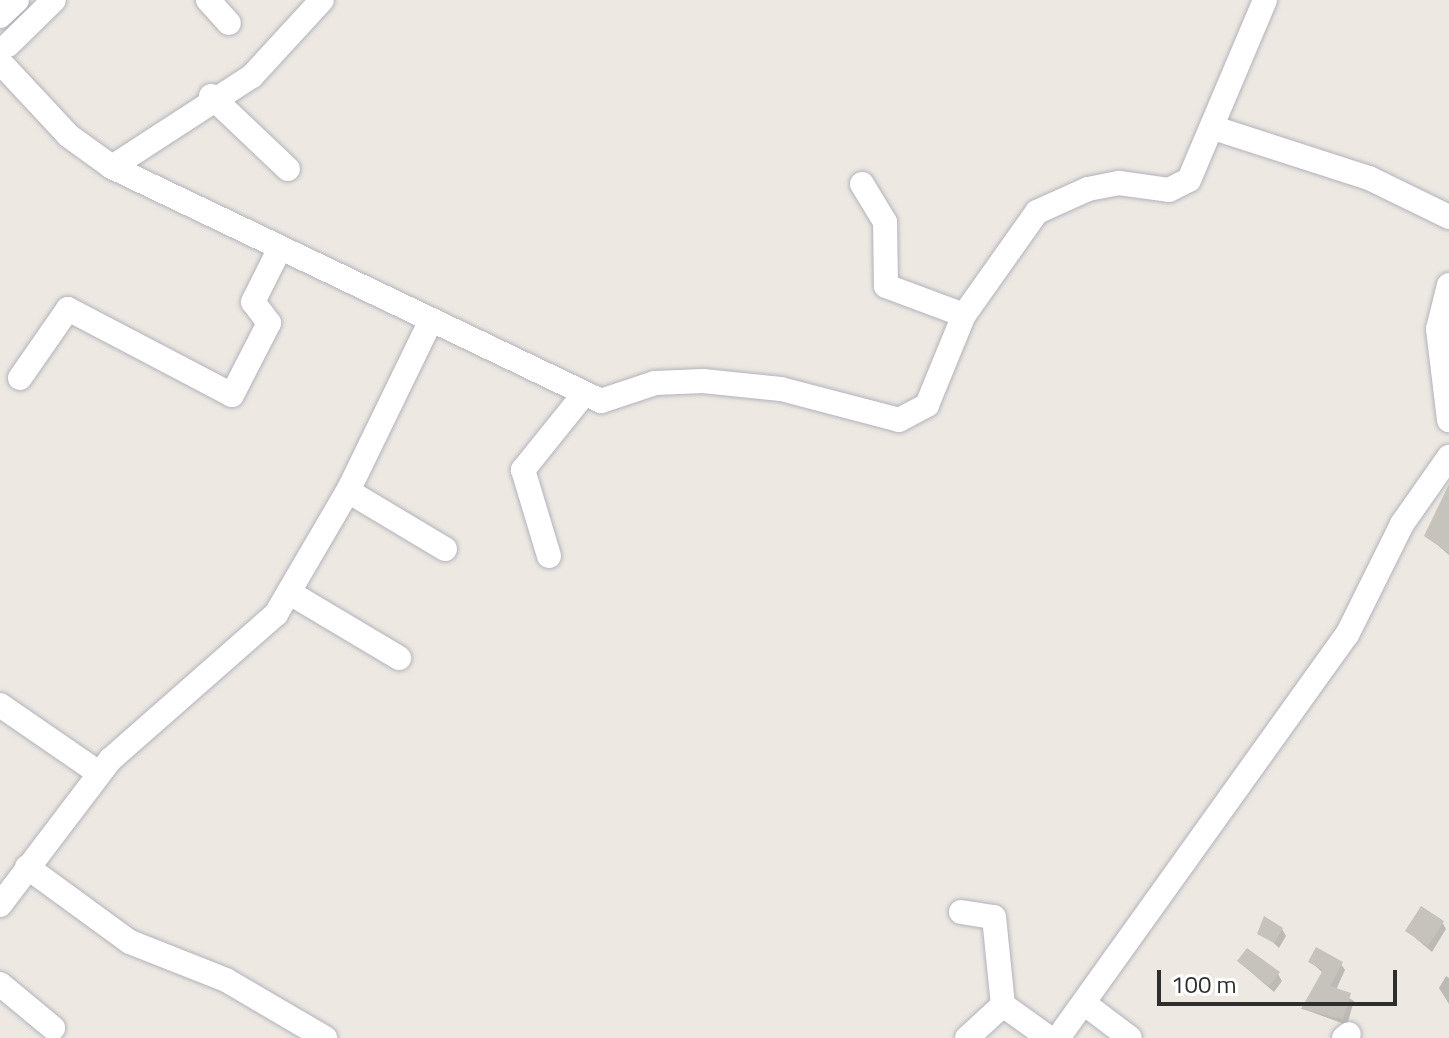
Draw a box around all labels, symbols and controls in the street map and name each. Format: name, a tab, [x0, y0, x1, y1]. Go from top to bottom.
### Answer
scale bar	[1161, 954, 1401, 1004]
text: 100 m	[1171, 966, 1237, 1002]

